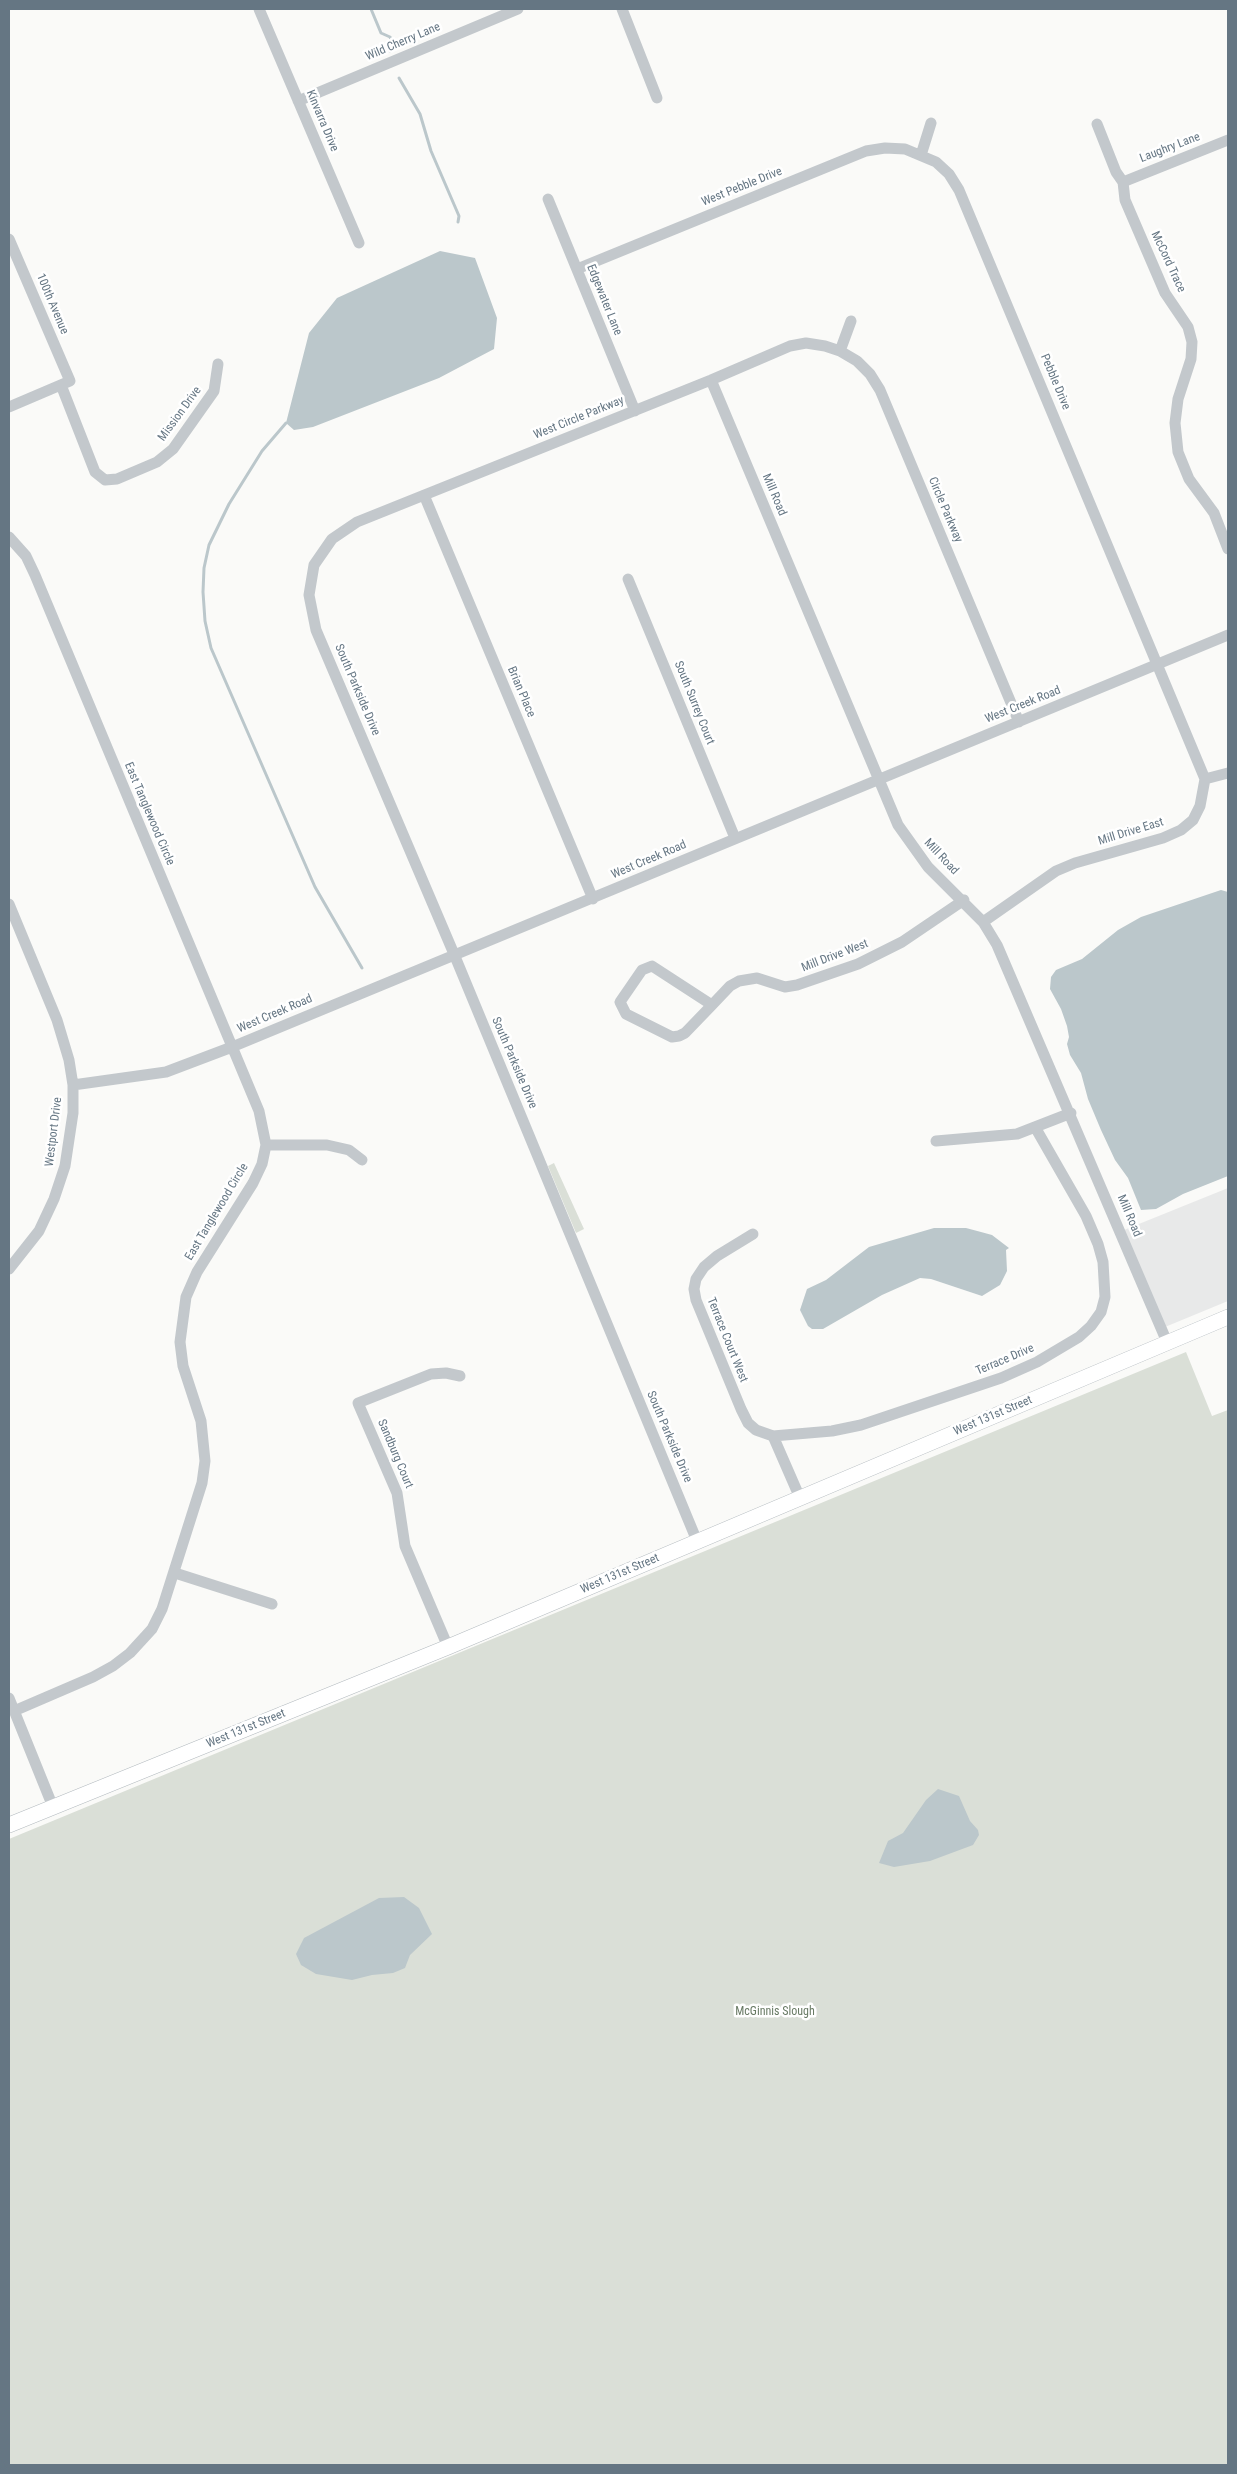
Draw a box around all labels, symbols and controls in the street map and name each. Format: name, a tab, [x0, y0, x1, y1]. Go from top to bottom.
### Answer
street label: Wild Cherry Lane	[364, 20, 442, 64]
street label: Kinvarra Drive	[303, 88, 341, 154]
street label: Laughry Lane	[1138, 130, 1202, 166]
street label: West Pebble Drive	[700, 164, 784, 210]
street label: McCord Trace	[1148, 229, 1188, 295]
street label: Edgewater Lane	[583, 262, 625, 338]
street label: 100th Avenue	[33, 272, 71, 336]
street label: Pebble Drive	[1037, 352, 1073, 412]
street label: Mission Drive	[155, 384, 205, 444]
street label: West Circle Parkway	[532, 393, 626, 443]
street label: Mill Road	[759, 472, 789, 518]
street label: Circle Parkway	[925, 475, 965, 545]
street label: South Parkside Drive	[331, 642, 383, 738]
street label: South Surrey Court	[671, 659, 717, 747]
street label: Brian Place	[504, 665, 538, 719]
street label: West Creek Road	[983, 683, 1063, 727]
street label: East Tanglewood Circle	[121, 760, 177, 868]
street label: Mill Drive East	[1097, 815, 1165, 849]
street label: Mill Road	[921, 836, 961, 878]
street label: West Creek Road	[609, 838, 689, 882]
street label: Mill Drive West	[800, 937, 870, 975]
street label: West Creek Road	[235, 992, 315, 1036]
street label: South Parkside Drive	[488, 1015, 540, 1111]
street label: Westport Drive	[43, 1097, 65, 1167]
street label: East Tanglewood Circle	[182, 1161, 252, 1263]
street label: Mill Road	[1114, 1193, 1144, 1239]
street label: Terrace Court West	[703, 1295, 751, 1385]
street label: Terrace Drive	[974, 1341, 1036, 1379]
street label: South Parkside Drive	[643, 1389, 695, 1485]
street label: West 131st Street	[952, 1393, 1034, 1439]
street label: Sandburg Court	[374, 1417, 416, 1491]
street label: West 131st Street	[579, 1551, 661, 1597]
street label: West 131st Street	[204, 1707, 288, 1751]
park label: McGinnis Slough	[735, 2005, 815, 2019]

